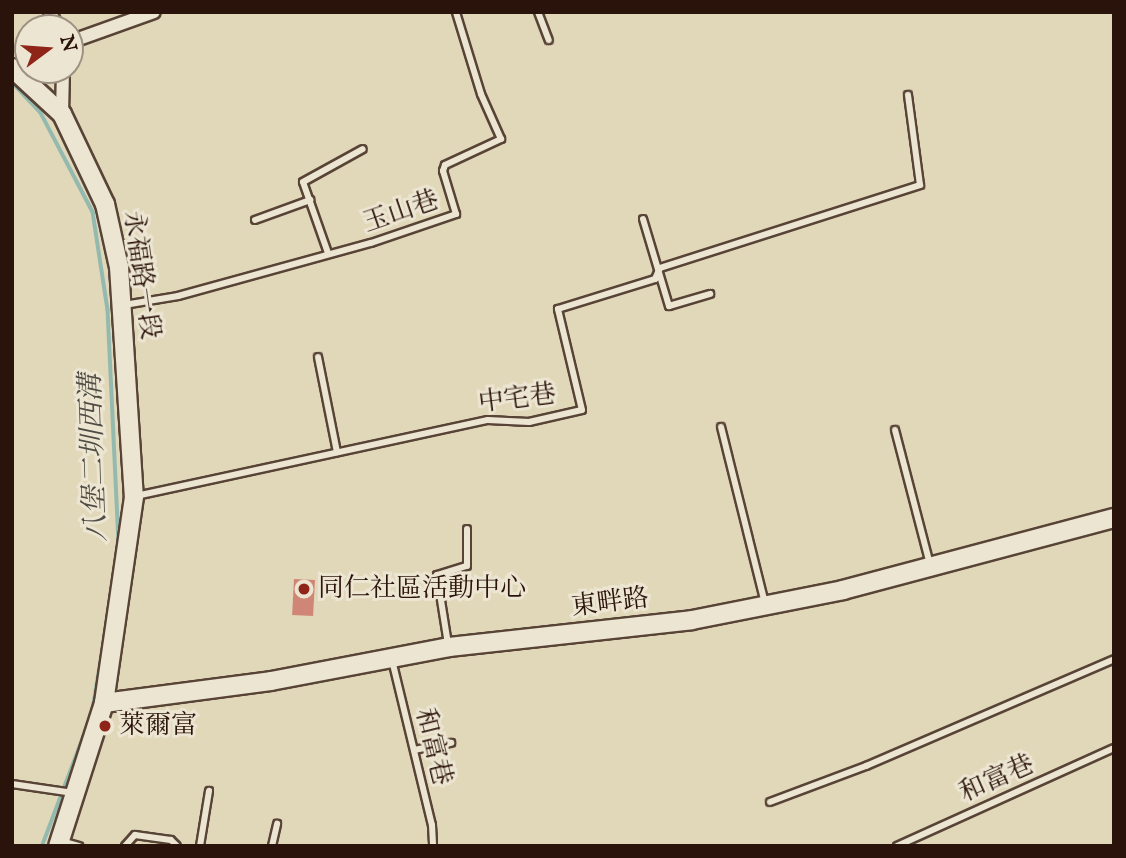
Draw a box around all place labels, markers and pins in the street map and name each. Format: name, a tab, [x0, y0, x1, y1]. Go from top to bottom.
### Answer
place label: 同仁社區活動中心	[318, 573, 526, 605]
marker: 同仁社區活動中心	[296, 581, 312, 597]
place label: 萊爾富	[119, 710, 197, 742]
marker: 萊爾富	[97, 718, 113, 734]

